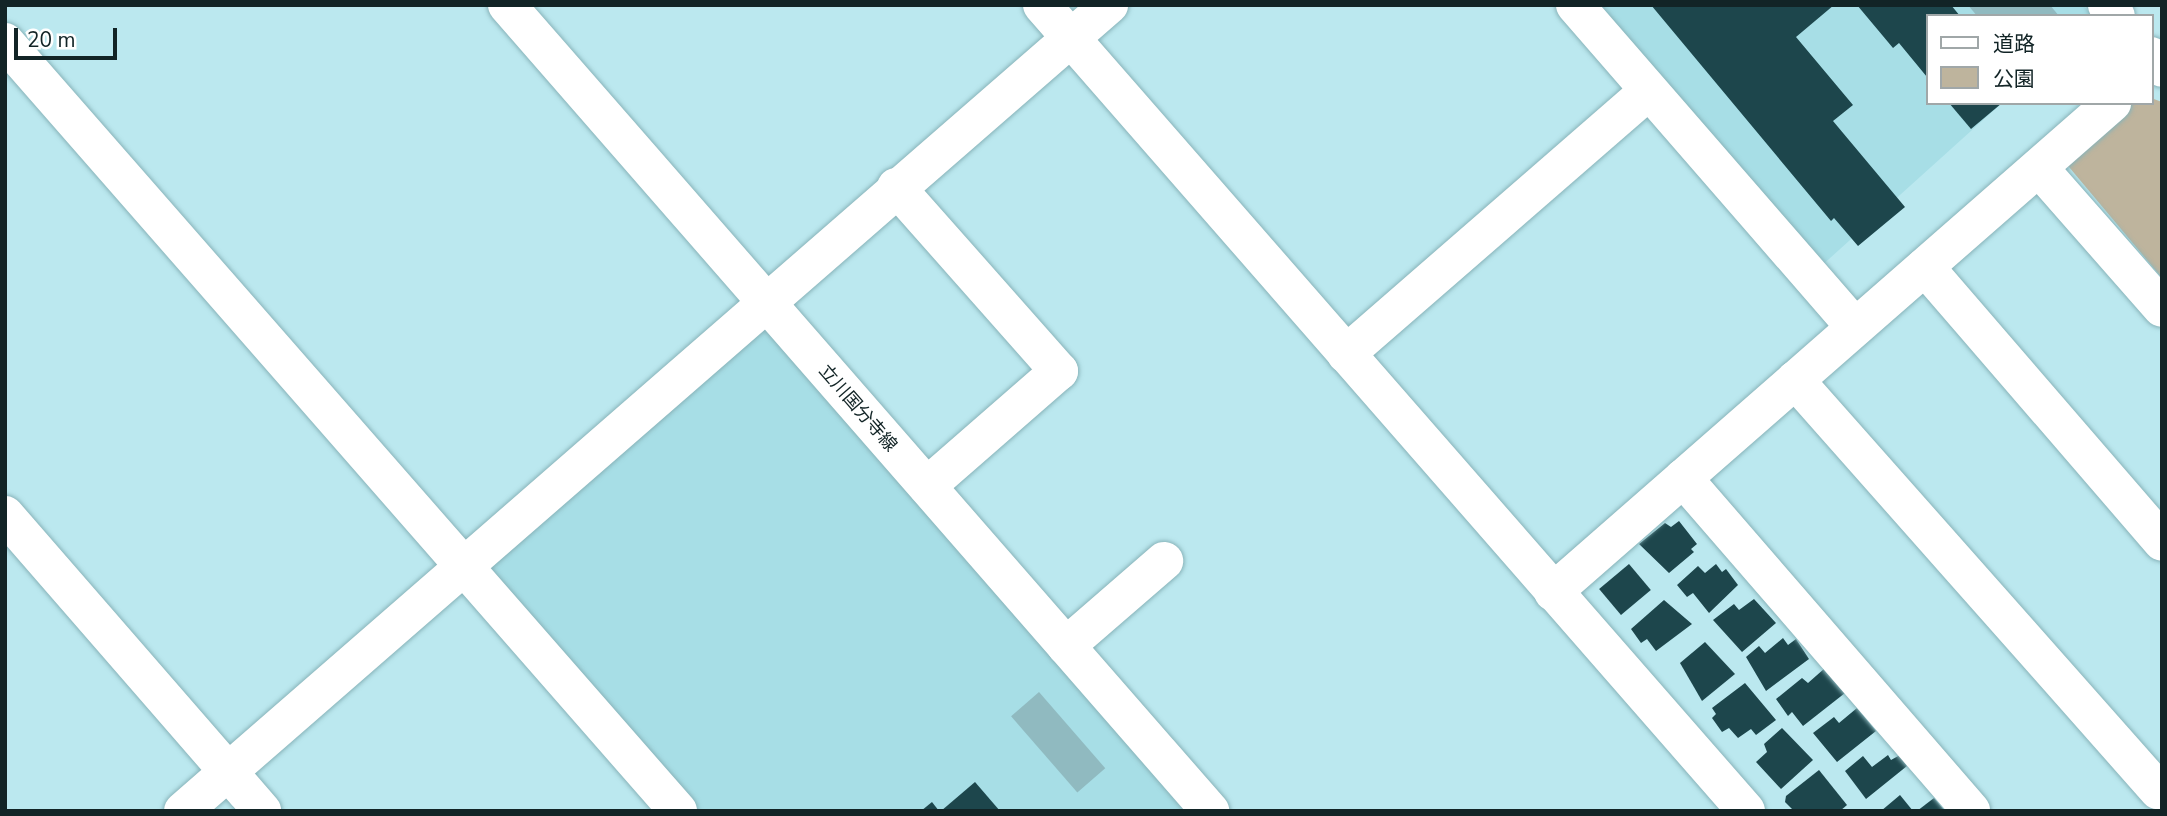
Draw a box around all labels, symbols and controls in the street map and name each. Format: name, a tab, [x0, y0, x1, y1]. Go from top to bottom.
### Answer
scale bar	[18, 14, 121, 58]
legend	[1926, 14, 2153, 105]
text: 20 m	[27, 26, 76, 54]
text: 道路	[1993, 30, 2035, 58]
text: 公園	[1993, 65, 2035, 93]
street label: 立川国分寺線	[814, 360, 902, 456]

